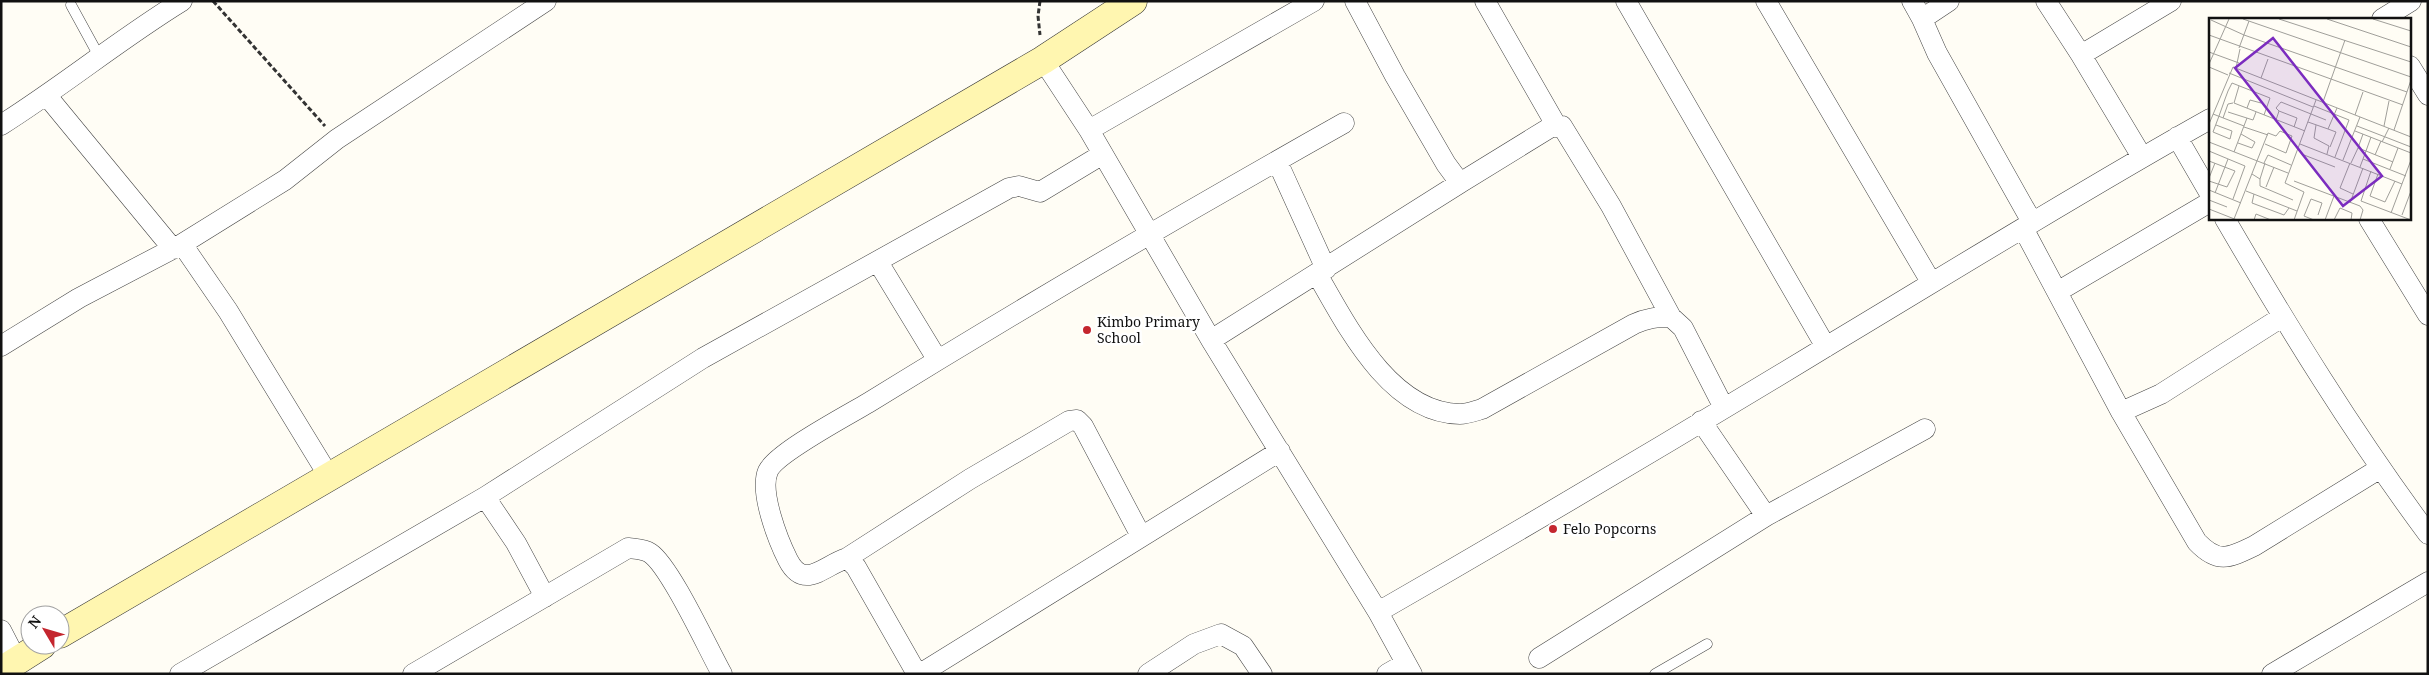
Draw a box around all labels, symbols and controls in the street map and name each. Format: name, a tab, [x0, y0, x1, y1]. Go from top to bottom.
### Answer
inset map	[2209, 18, 2412, 220]
place label: Kimbo Primary School	[1097, 312, 1200, 347]
marker: Kimbo Primary School	[1081, 324, 1093, 336]
place label: Felo Popcorns	[1563, 519, 1656, 538]
marker: Felo Popcorns	[1547, 523, 1559, 535]
north arrow	[20, 605, 70, 655]
text: N	[23, 611, 45, 632]

